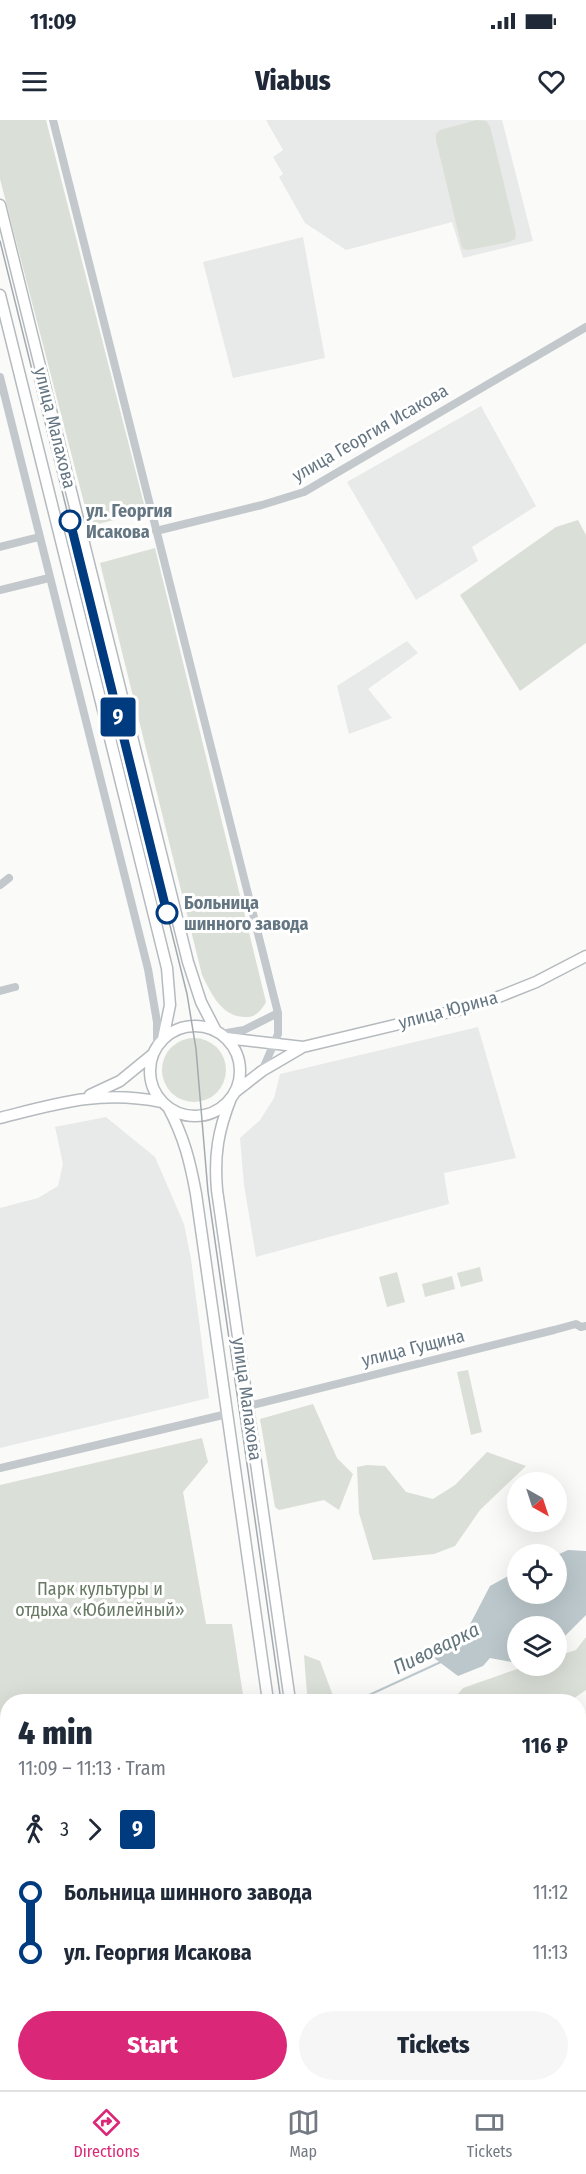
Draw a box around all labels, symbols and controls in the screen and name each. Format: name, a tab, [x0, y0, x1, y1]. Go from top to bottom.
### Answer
text: 11:09	[30, 8, 76, 35]
icon: menu	[18, 65, 51, 98]
text: Viabus	[255, 65, 331, 97]
icon: heart	[535, 65, 568, 98]
street label: улица Малахова	[29, 365, 81, 491]
street label: улица Георгия Исакова	[288, 379, 452, 487]
place label: ул. Георгия Исакова	[85, 500, 172, 543]
marker: ул. Георгия Исакова	[59, 510, 81, 532]
line badge: 9	[98, 698, 138, 736]
text: 9	[113, 704, 123, 730]
place label: Больница шинного завода	[184, 892, 308, 935]
marker: Больница шинного завода	[156, 902, 178, 924]
street label: улица Юрина	[396, 986, 500, 1034]
street label: улица Гущина	[359, 1325, 467, 1371]
street label: улица Малахова	[227, 1336, 267, 1462]
north arrow	[507, 1472, 567, 1532]
map controls	[507, 1472, 567, 1676]
button: locate	[507, 1544, 567, 1604]
park label: Парк культуры и отдыха «Юбилейный»	[15, 1578, 185, 1621]
button: layers	[507, 1616, 567, 1676]
water label: Пивоварка	[389, 1617, 483, 1679]
text: 4 min	[18, 1713, 93, 1753]
text: 116 ₽	[522, 1732, 568, 1759]
text: 11:09 – 11:13 · Tram	[18, 1756, 166, 1780]
icon: walk	[18, 1813, 51, 1846]
icon: forward	[78, 1813, 111, 1846]
text: 9	[132, 1816, 143, 1842]
text: 3	[60, 1817, 69, 1841]
text: Больница шинного завода	[64, 1879, 312, 1906]
text: 11:12	[533, 1880, 568, 1904]
text: ул. Георгия Исакова	[64, 1939, 252, 1966]
text: 11:13	[532, 1940, 568, 1964]
button: Start	[18, 2011, 287, 2080]
button: Tickets	[299, 2011, 568, 2080]
tab: Directions	[74, 2106, 140, 2161]
tab: Map	[287, 2106, 320, 2161]
tab: Tickets	[467, 2106, 512, 2161]

